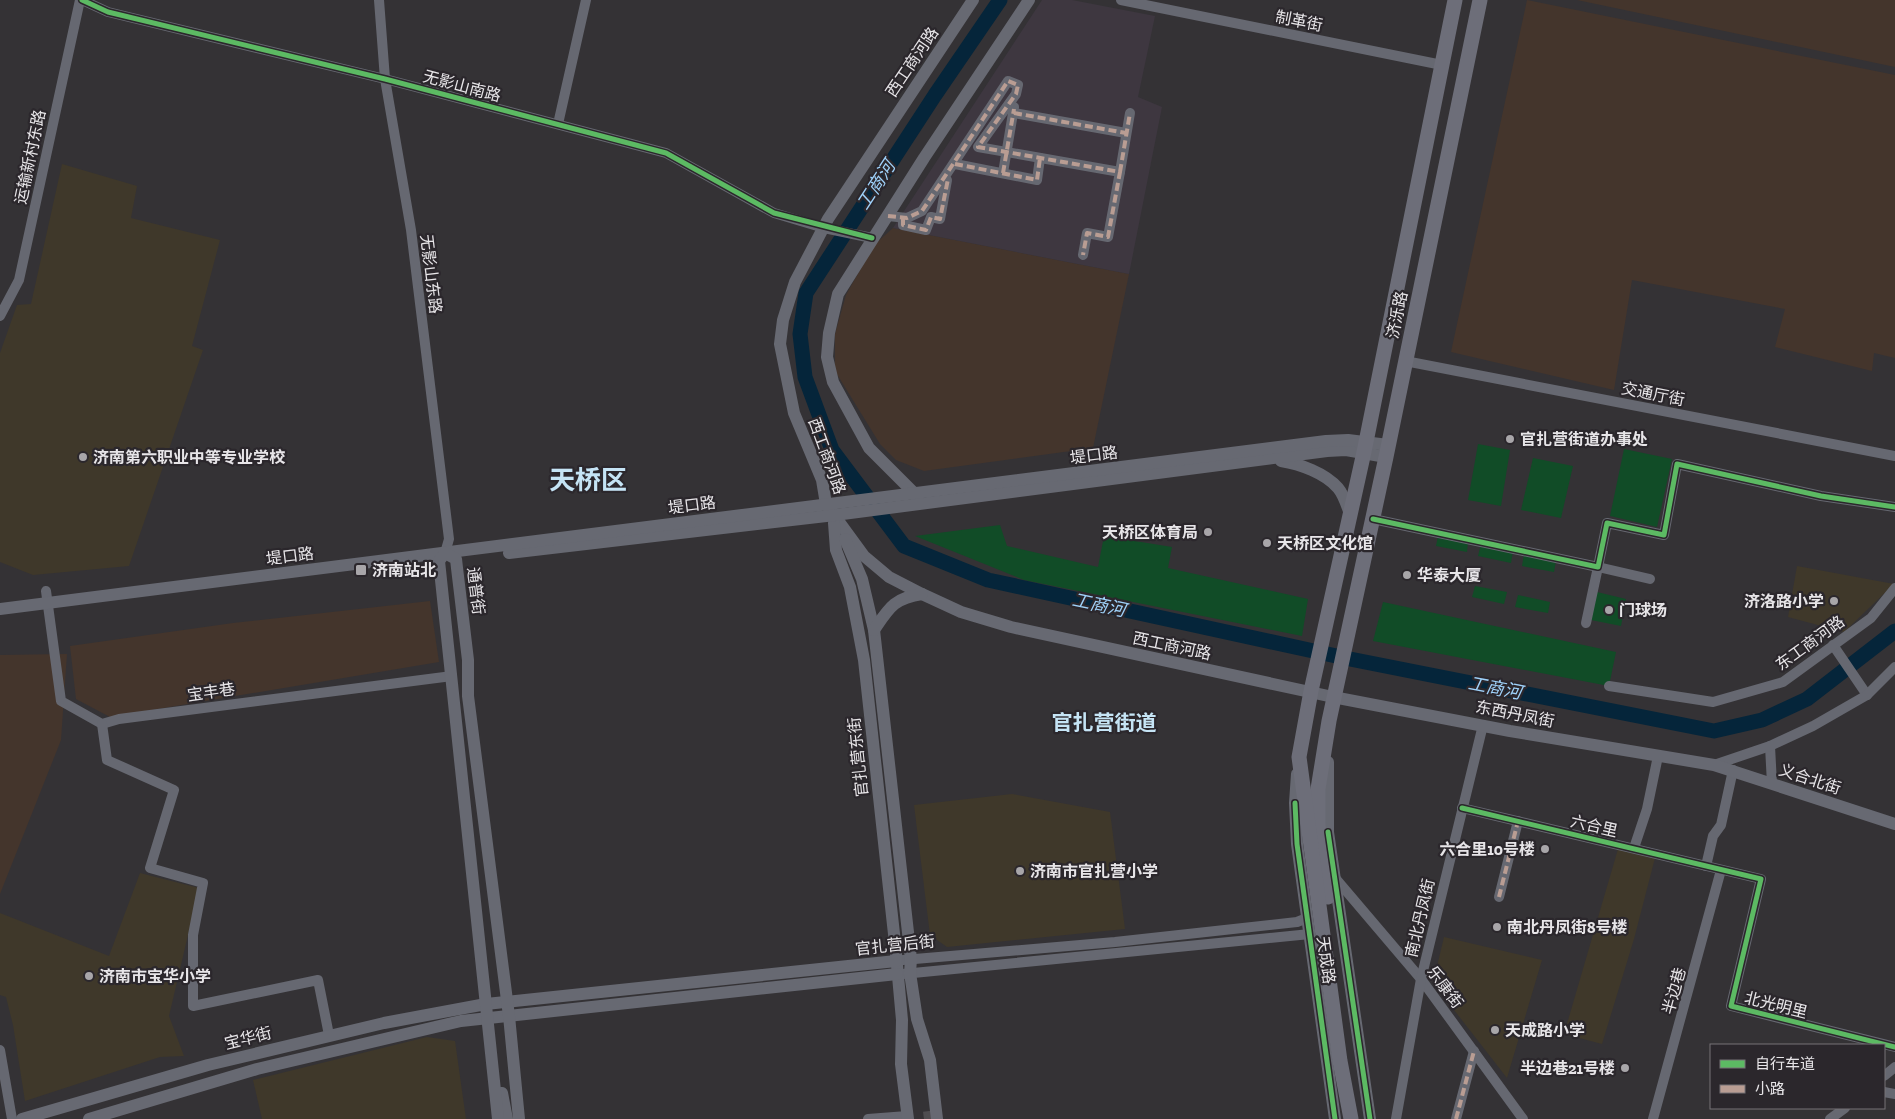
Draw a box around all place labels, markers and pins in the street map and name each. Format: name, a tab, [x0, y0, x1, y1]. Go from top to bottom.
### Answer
place label: 官扎营街道办事处	[1520, 430, 1648, 449]
marker: 官扎营街道办事处	[1504, 433, 1516, 445]
place label: 济南第六职业中等专业学校	[93, 448, 286, 467]
marker: 济南第六职业中等专业学校	[77, 451, 89, 463]
place label: 天桥区体育局	[1102, 523, 1198, 542]
marker: 天桥区体育局	[1202, 526, 1214, 538]
place label: 天桥区文化馆	[1277, 534, 1373, 553]
marker: 天桥区文化馆	[1261, 537, 1273, 549]
place label: 济南站北	[372, 561, 436, 580]
marker: 济南站北	[354, 563, 368, 577]
place label: 华泰大厦	[1417, 566, 1481, 585]
marker: 华泰大厦	[1401, 569, 1413, 581]
place label: 济洛路小学	[1744, 592, 1824, 611]
marker: 济洛路小学	[1828, 595, 1840, 607]
place label: 门球场	[1619, 601, 1667, 620]
marker: 门球场	[1603, 604, 1615, 616]
place label: 六合里10号楼	[1439, 840, 1535, 859]
marker: 六合里10号楼	[1539, 843, 1551, 855]
place label: 济南市官扎营小学	[1030, 862, 1158, 881]
marker: 济南市官扎营小学	[1014, 865, 1026, 877]
place label: 南北丹凤街8号楼	[1507, 918, 1628, 937]
marker: 南北丹凤街8号楼	[1491, 921, 1503, 933]
place label: 济南市宝华小学	[99, 967, 211, 986]
marker: 济南市宝华小学	[83, 970, 95, 982]
place label: 天成路小学	[1505, 1021, 1585, 1040]
marker: 天成路小学	[1489, 1024, 1501, 1036]
place label: 半边巷21号楼	[1520, 1059, 1615, 1078]
marker: 半边巷21号楼	[1619, 1062, 1631, 1074]

